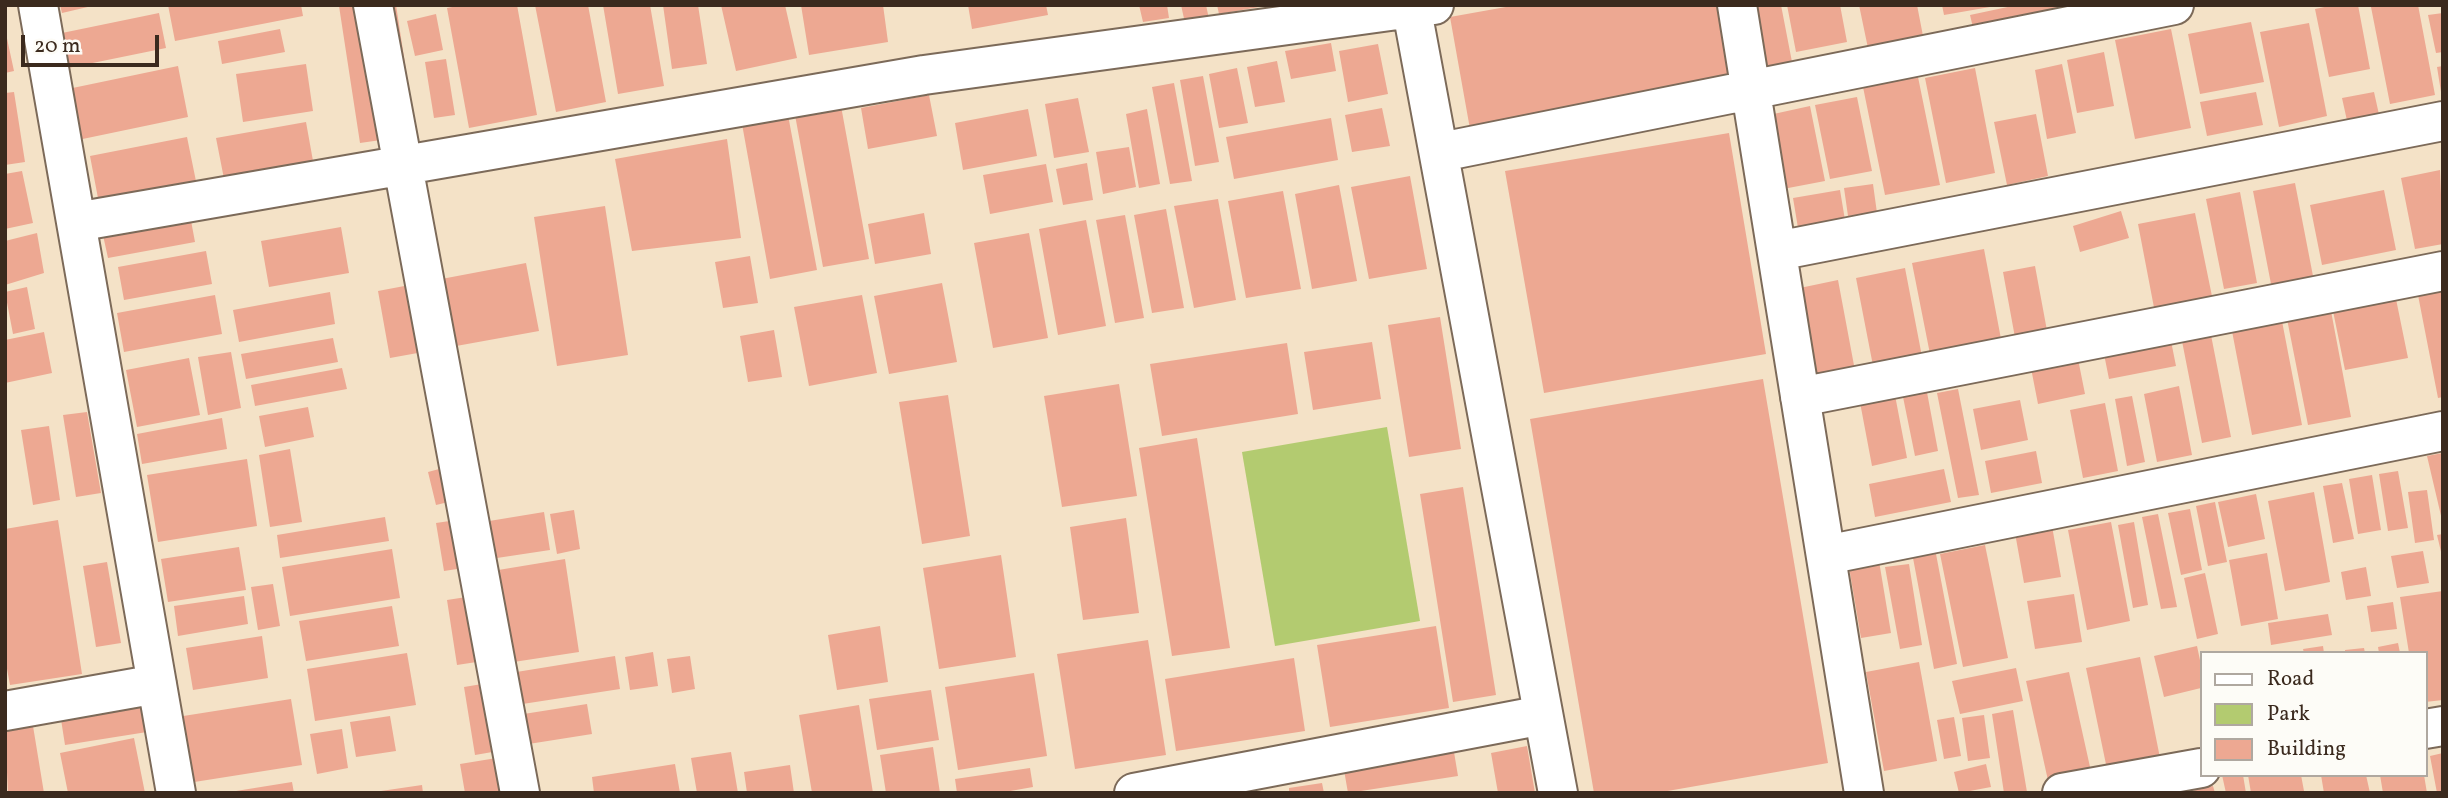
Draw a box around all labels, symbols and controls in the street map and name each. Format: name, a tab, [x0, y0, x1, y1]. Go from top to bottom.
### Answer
scale bar	[24, 21, 163, 65]
text: 20 m	[34, 32, 80, 61]
legend	[2200, 651, 2427, 777]
text: Road	[2267, 665, 2314, 694]
text: Park	[2267, 700, 2310, 729]
text: Building	[2267, 735, 2346, 764]

